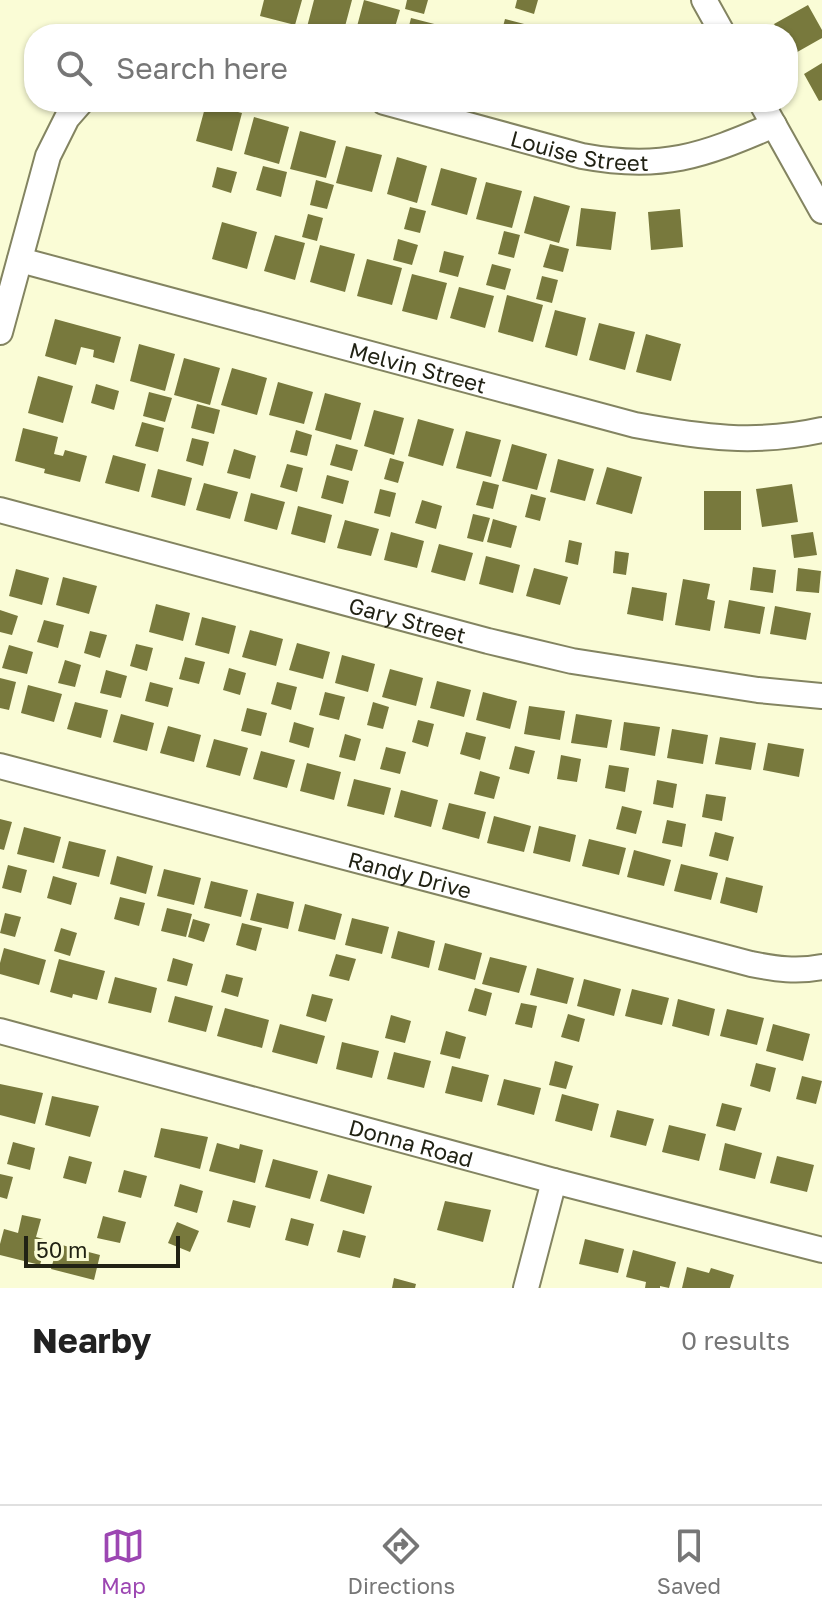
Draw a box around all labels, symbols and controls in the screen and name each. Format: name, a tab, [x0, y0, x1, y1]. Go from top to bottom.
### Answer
search box	[24, 24, 798, 112]
icon: search	[52, 46, 96, 90]
text: Search here	[116, 50, 288, 86]
street label: Louise Street	[508, 124, 649, 175]
street label: Melvin Street	[346, 335, 489, 398]
street label: Gary Street	[346, 591, 469, 648]
street label: Randy Drive	[345, 845, 475, 903]
street label: Donna Road	[346, 1113, 476, 1172]
scale bar	[24, 1232, 180, 1268]
text: 50 m	[36, 1236, 87, 1263]
text: Nearby	[32, 1320, 152, 1360]
text: 0 results	[681, 1325, 790, 1356]
tab: Map	[101, 1524, 146, 1599]
tab: Directions	[348, 1524, 455, 1599]
tab: Saved	[657, 1524, 721, 1599]

